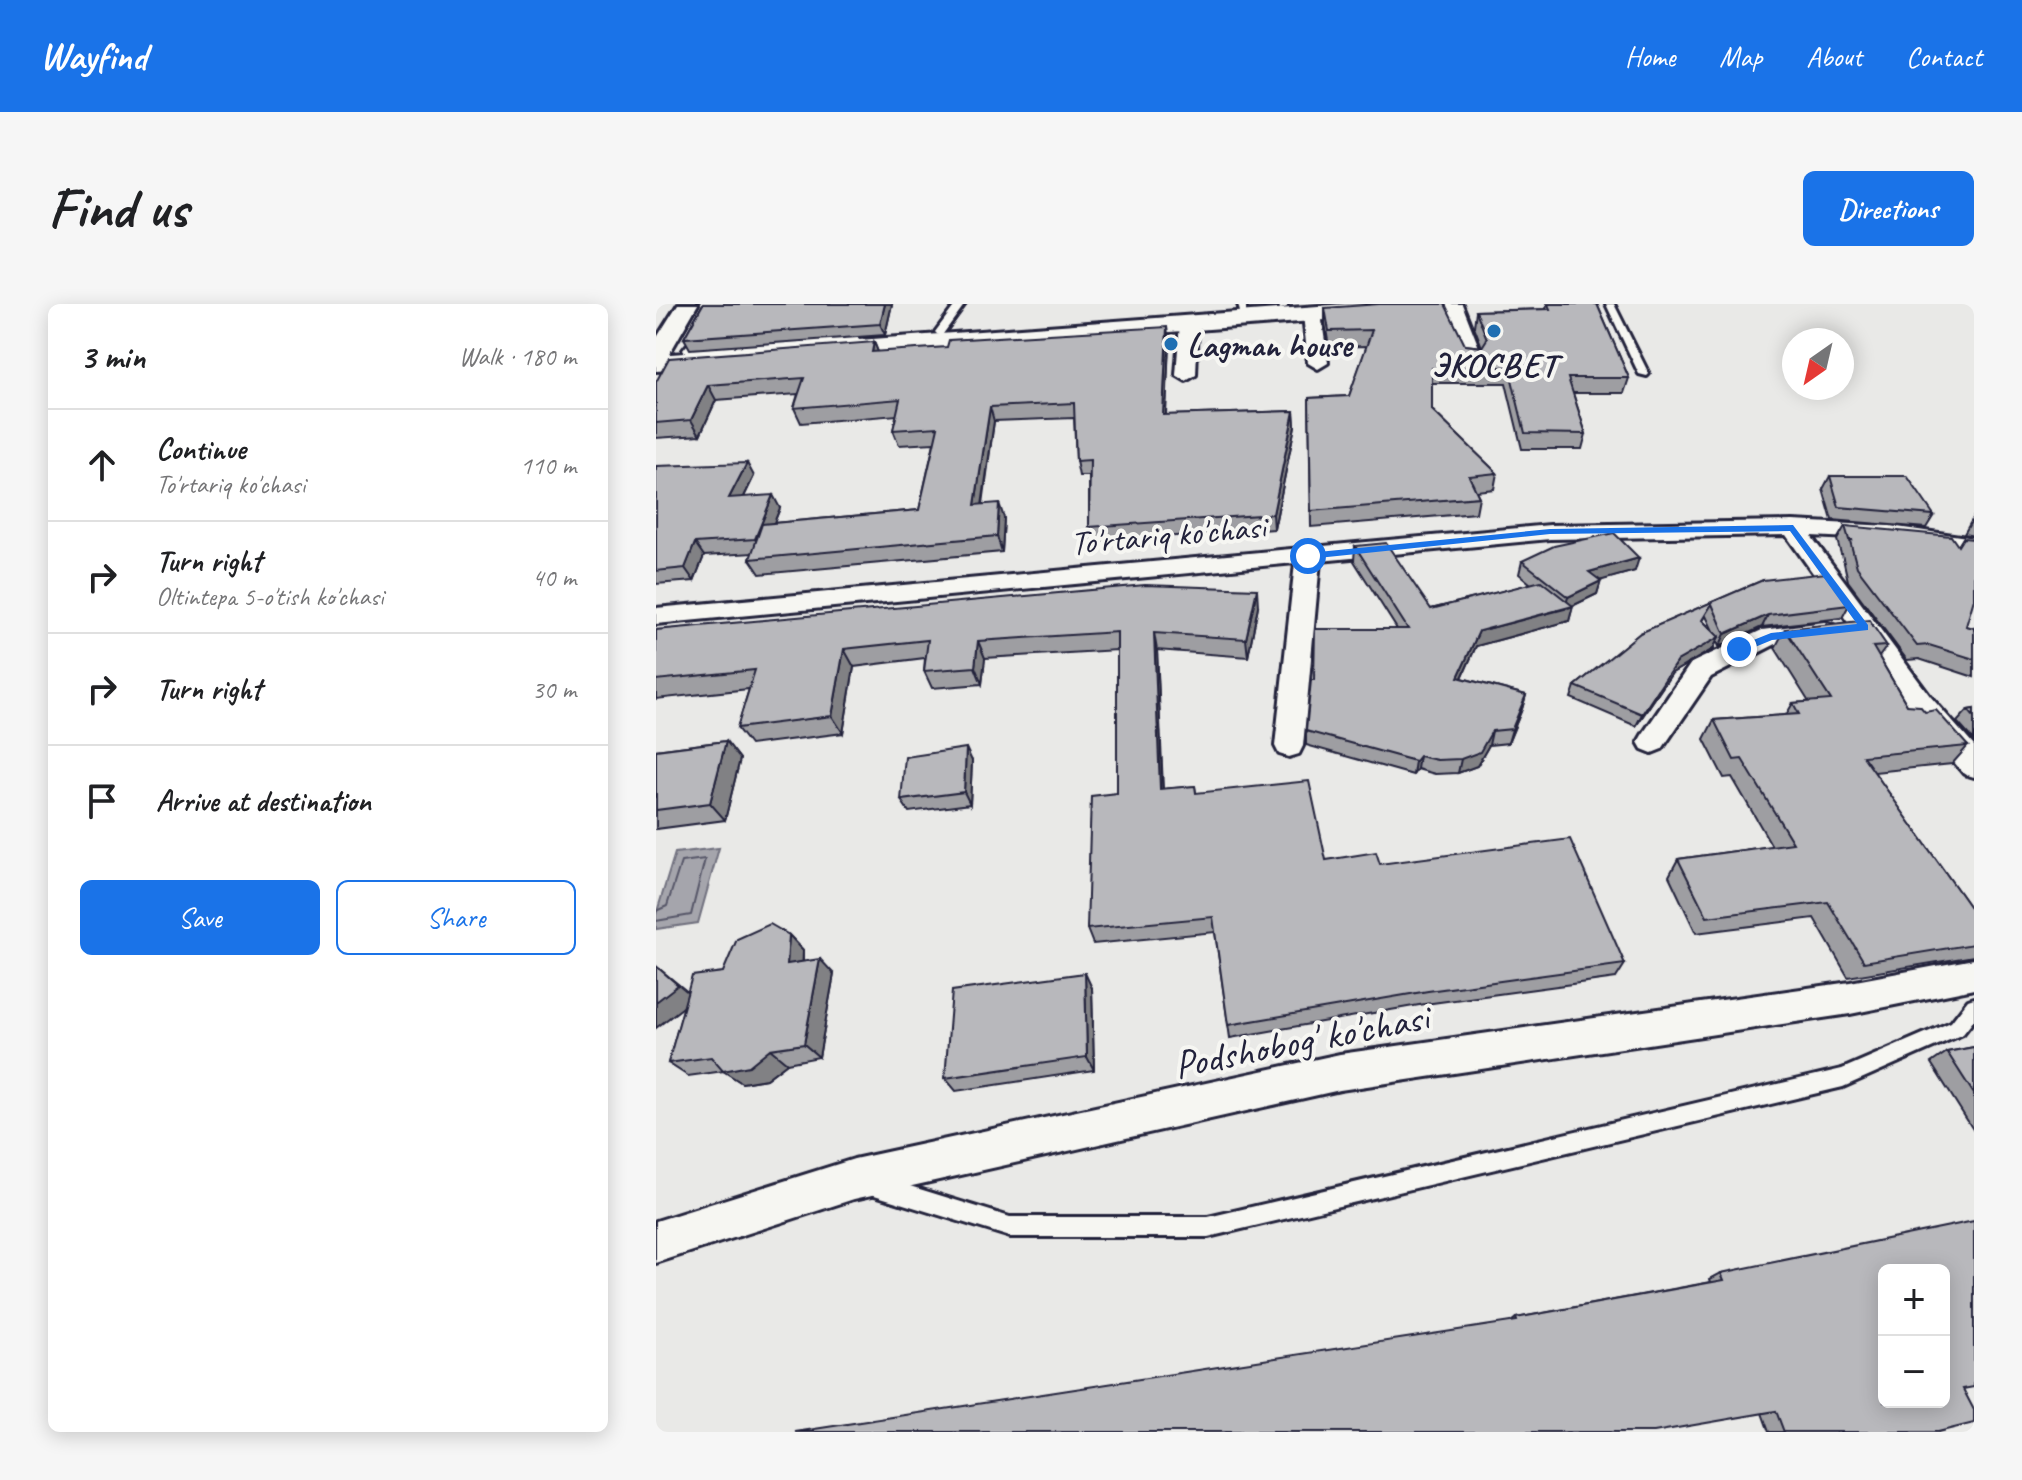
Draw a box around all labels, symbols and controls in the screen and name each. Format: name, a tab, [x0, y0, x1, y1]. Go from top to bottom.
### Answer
text: Wayfind	[40, 33, 147, 80]
text: Home	[1625, 39, 1675, 74]
text: Map	[1719, 39, 1762, 74]
text: About	[1806, 39, 1862, 74]
text: Contact	[1906, 39, 1982, 74]
button: Directions	[1803, 171, 1974, 246]
text: Find us	[48, 173, 188, 244]
marker: ЭКОСВЕТ	[1485, 322, 1503, 340]
place label: Lagman house	[1187, 323, 1354, 366]
north arrow	[1782, 328, 1854, 400]
text: 3 min	[80, 335, 145, 378]
marker: Lagman house	[1162, 335, 1180, 353]
text: Walk · 180 m	[459, 340, 576, 373]
place label: ЭКОСВЕТ	[1432, 343, 1564, 386]
text: Continue	[156, 430, 246, 468]
icon: ahead	[80, 443, 124, 487]
text: 110 m	[520, 449, 576, 482]
text: To'rtariq ko'chasi	[156, 468, 305, 501]
street label: To'rtariq ko'chasi	[1069, 504, 1271, 564]
route start	[1290, 538, 1326, 574]
text: Turn right	[156, 542, 261, 580]
icon: right	[80, 555, 124, 599]
text: 40 m	[532, 561, 576, 594]
text: Oltintepa 5-o'tish ko'chasi	[156, 580, 384, 613]
route end	[1721, 631, 1757, 667]
icon: right	[80, 667, 124, 711]
text: Turn right	[156, 670, 261, 708]
text: 30 m	[532, 673, 576, 706]
icon: arrive	[80, 779, 124, 823]
text: Arrive at destination	[156, 782, 371, 820]
button: Save	[80, 880, 320, 955]
button: Share	[336, 880, 576, 955]
street label: Podshobog' ko'chasi	[1170, 991, 1437, 1090]
map controls	[1878, 1264, 1950, 1408]
button: +	[1878, 1264, 1950, 1336]
button: −	[1878, 1336, 1950, 1408]

